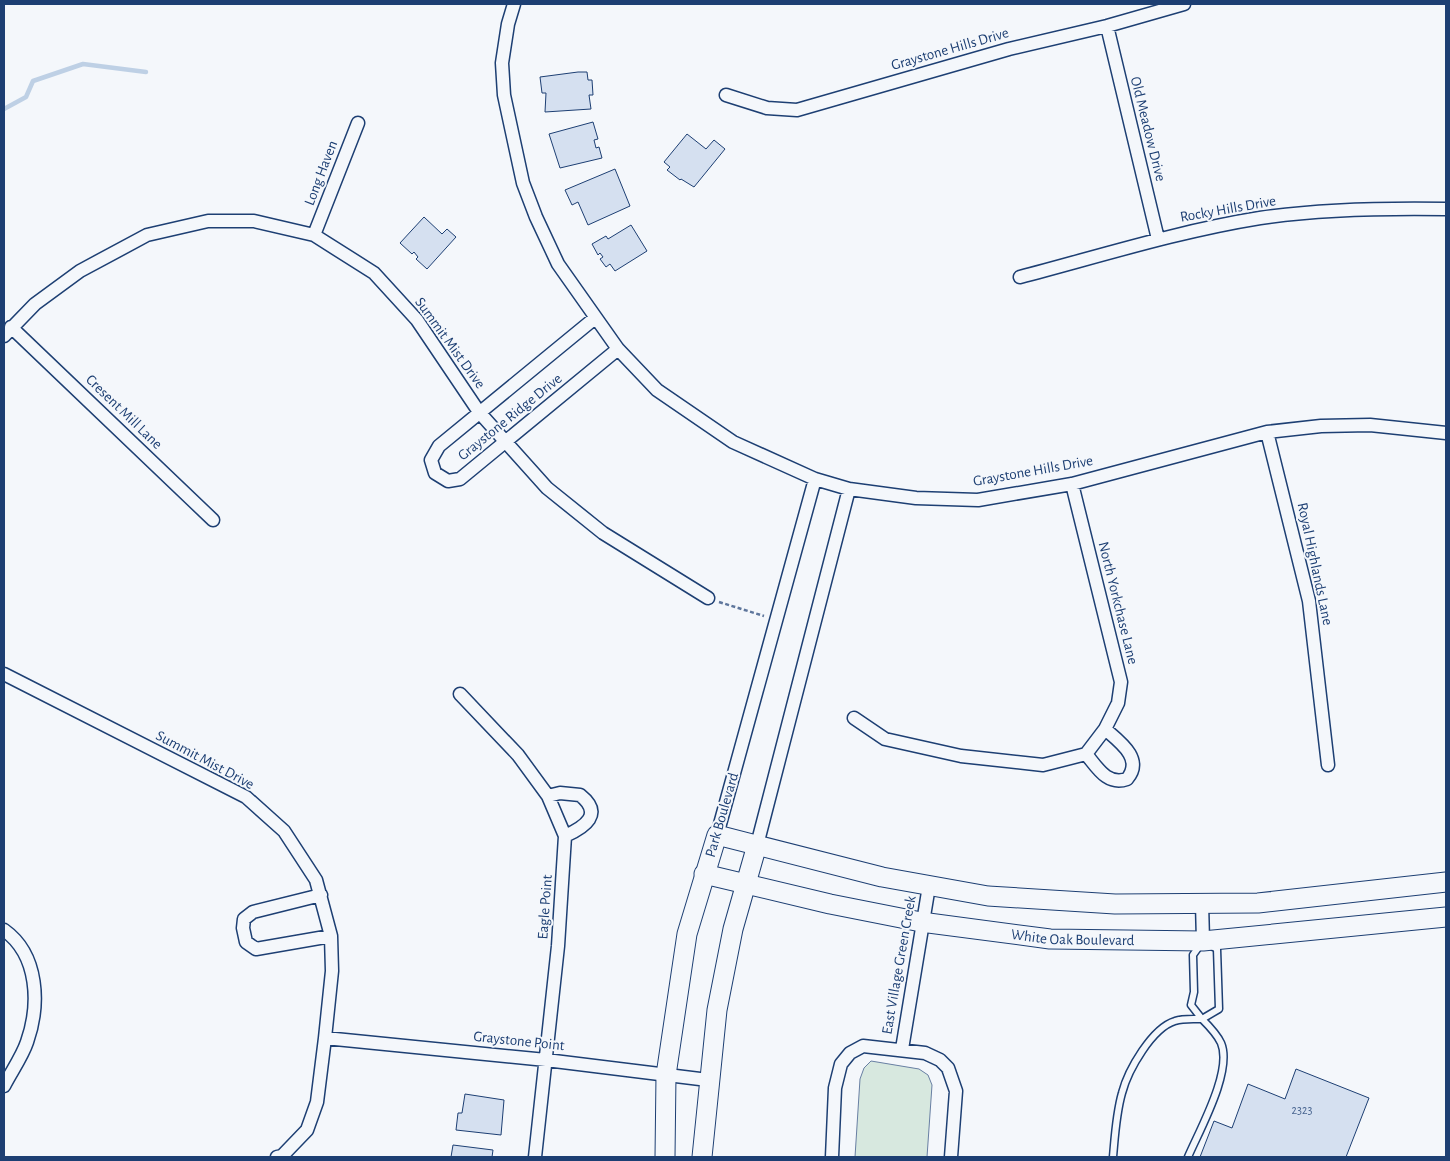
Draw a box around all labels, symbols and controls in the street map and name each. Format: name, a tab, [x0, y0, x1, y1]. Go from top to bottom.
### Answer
street label: Graystone Hills Drive	[890, 25, 1011, 73]
street label: Old Meadow Drive	[1128, 75, 1168, 183]
street label: Long Haven	[302, 138, 340, 208]
street label: Rocky Hills Drive	[1179, 193, 1277, 225]
street label: Summit Mist Drive	[412, 295, 488, 391]
street label: Graystone Ridge Drive	[455, 371, 565, 463]
street label: Cresent Mill Lane	[83, 372, 165, 452]
street label: Graystone Hills Drive	[972, 453, 1094, 489]
street label: Royal Highlands Lane	[1295, 501, 1335, 627]
street label: North Yorkchase Lane	[1096, 540, 1141, 666]
street label: Summit Mist Drive	[153, 728, 257, 792]
street label: Park Boulevard	[703, 771, 741, 859]
street label: Eagle Point	[535, 874, 555, 940]
street label: East Village Green Creek	[879, 894, 919, 1035]
street label: White Oak Boulevard	[1010, 926, 1135, 948]
street label: Graystone Point	[473, 1029, 566, 1053]
house number: 2323	[1292, 1104, 1312, 1116]

